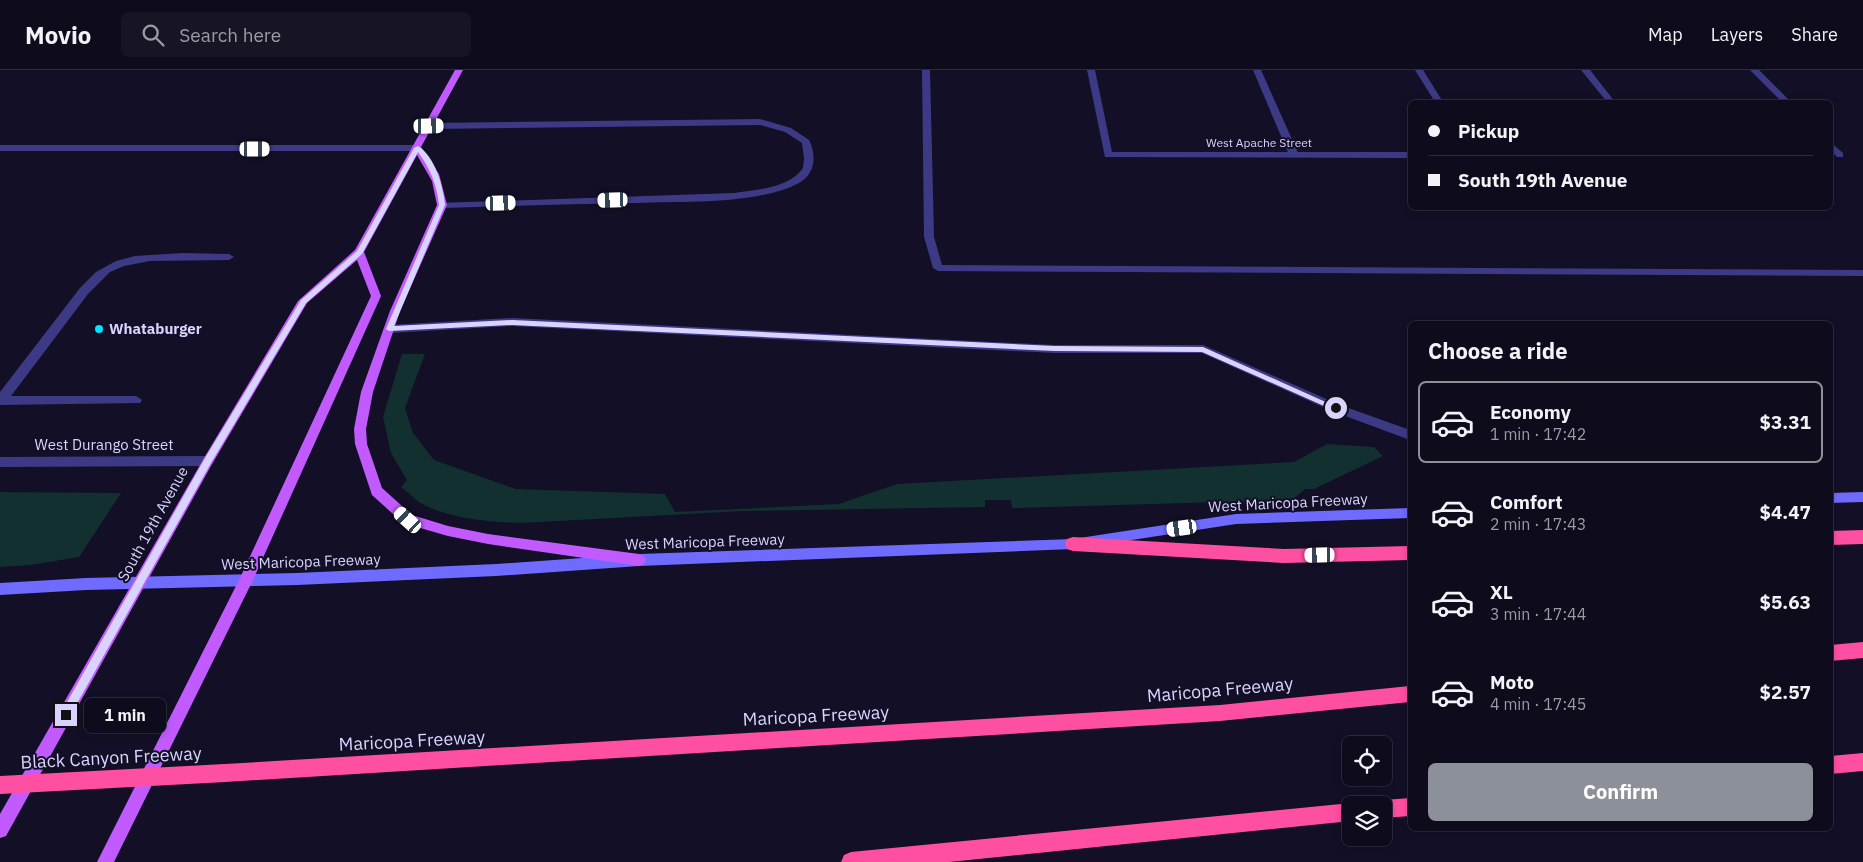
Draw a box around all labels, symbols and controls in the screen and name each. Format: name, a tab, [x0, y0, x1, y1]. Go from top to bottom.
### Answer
search box	[121, 12, 471, 57]
text: Movio	[25, 19, 91, 51]
icon: search	[139, 21, 167, 49]
text: Search here	[179, 23, 281, 47]
text: Map	[1648, 23, 1683, 46]
text: Layers	[1711, 23, 1763, 46]
text: Share	[1791, 23, 1838, 46]
car	[413, 118, 444, 134]
text: Pickup	[1458, 119, 1519, 143]
street label: West Apache Street	[1206, 135, 1312, 150]
car	[240, 142, 270, 157]
text: South 19th Avenue	[1458, 168, 1627, 192]
car	[597, 192, 628, 208]
car	[485, 195, 516, 211]
place label: Whataburger	[109, 319, 202, 338]
marker: Whataburger	[93, 323, 105, 335]
text: Choose a ride	[1428, 336, 1568, 365]
route start	[1325, 397, 1347, 419]
icon: car	[1430, 400, 1475, 445]
text: Economy	[1490, 400, 1571, 424]
text: $3.31	[1759, 410, 1811, 434]
text: 1 min · 17:42	[1490, 424, 1586, 444]
street label: West Durango Street	[35, 435, 173, 454]
street label: South 19th Avenue	[113, 463, 192, 585]
street label: West Maricopa Freeway	[1208, 489, 1369, 516]
icon: car	[1430, 490, 1475, 535]
text: Comfort	[1490, 490, 1563, 514]
text: $4.47	[1759, 500, 1811, 524]
car	[391, 504, 424, 536]
text: 2 min · 17:43	[1490, 514, 1586, 534]
car	[1166, 518, 1197, 538]
street label: West Maricopa Freeway	[625, 529, 786, 554]
car	[1304, 547, 1335, 563]
street label: West Maricopa Freeway	[221, 549, 382, 574]
icon: car	[1430, 580, 1475, 625]
text: XL	[1490, 580, 1513, 604]
text: $5.63	[1759, 590, 1811, 614]
text: 3 min · 17:44	[1490, 604, 1586, 624]
icon: car	[1430, 670, 1475, 715]
text: Moto	[1490, 670, 1534, 694]
street label: Maricopa Freeway	[1146, 672, 1294, 707]
text: $2.57	[1759, 680, 1811, 704]
text: 4 min · 17:45	[1490, 694, 1586, 714]
callout: 1 min	[84, 698, 166, 732]
street label: Maricopa Freeway	[742, 700, 890, 731]
route end	[55, 704, 77, 726]
text: 1 min	[104, 705, 146, 725]
street label: Maricopa Freeway	[338, 725, 486, 756]
map controls	[1342, 736, 1392, 846]
button: locate	[1342, 736, 1392, 786]
street label: Black Canyon Freeway	[20, 741, 202, 774]
button: Confirm	[1428, 763, 1813, 821]
button: layers	[1342, 796, 1392, 846]

